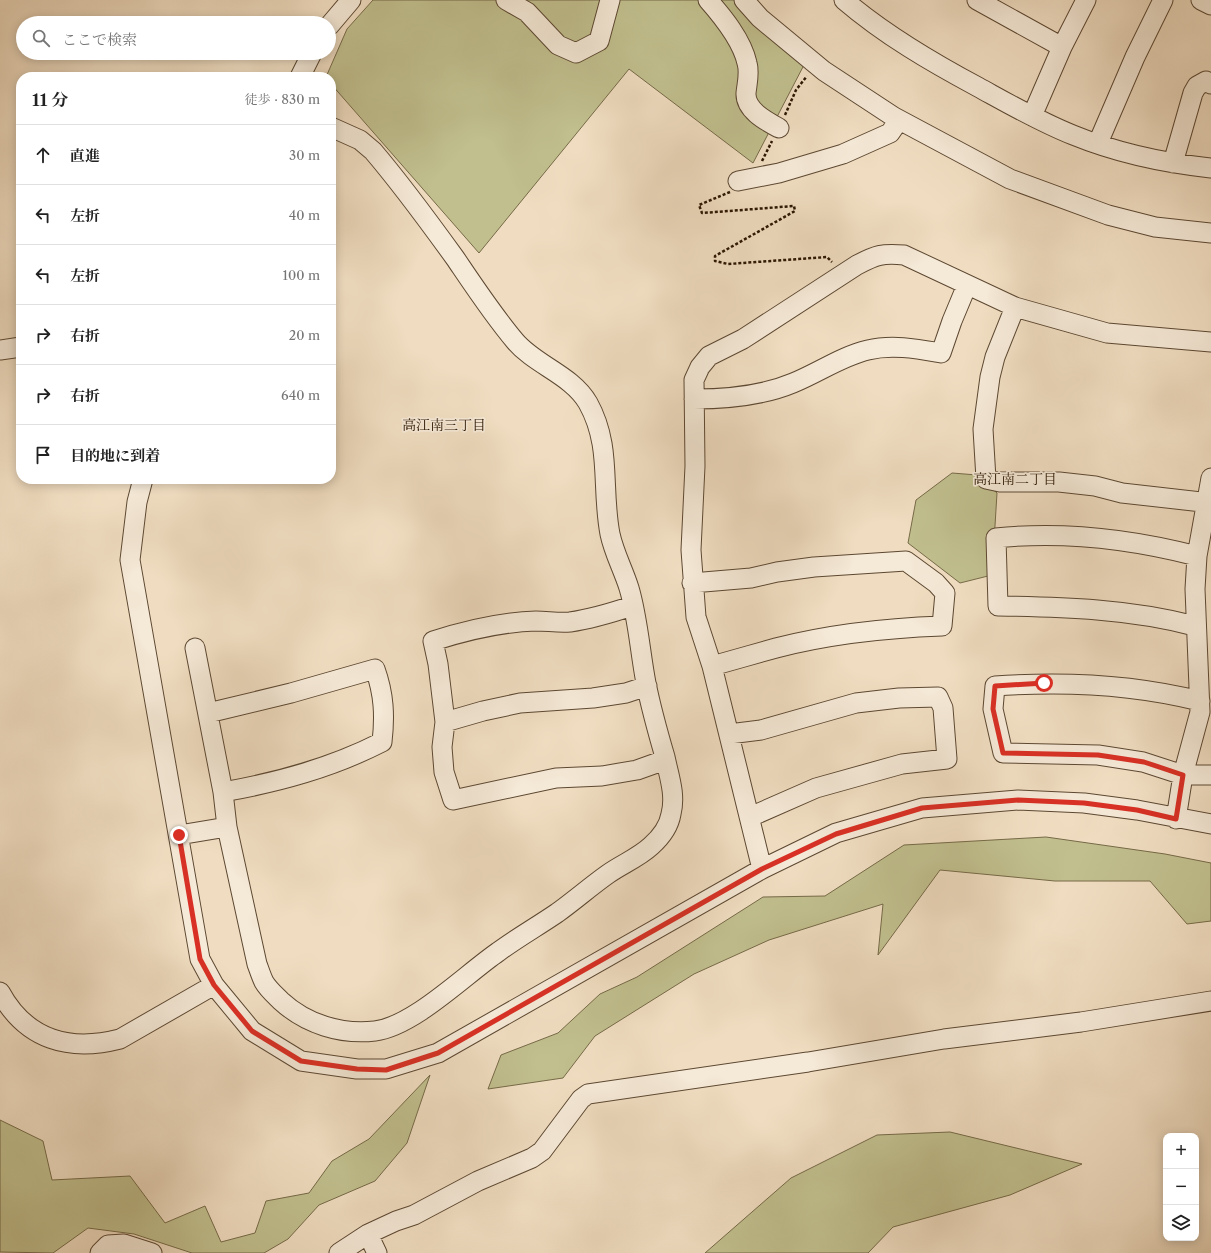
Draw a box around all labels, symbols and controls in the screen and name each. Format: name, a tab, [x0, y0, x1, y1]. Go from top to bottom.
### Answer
search box	[16, 16, 336, 60]
icon: search	[30, 27, 52, 49]
text: ここで検索	[62, 30, 137, 49]
text: 11 分	[32, 90, 69, 110]
text: 徒歩 · 830 m	[245, 91, 320, 107]
icon: ahead	[32, 144, 54, 166]
text: 直進	[70, 146, 100, 165]
text: 30 m	[289, 147, 320, 163]
icon: left	[32, 204, 54, 226]
text: 左折	[70, 206, 100, 225]
text: 40 m	[289, 207, 320, 223]
icon: left	[32, 264, 54, 286]
text: 左折	[70, 266, 100, 285]
text: 100 m	[282, 267, 320, 283]
icon: right	[32, 324, 54, 346]
text: 右折	[70, 326, 100, 345]
text: 20 m	[289, 327, 320, 343]
icon: right	[32, 384, 54, 406]
text: 右折	[70, 386, 100, 405]
text: 640 m	[281, 387, 320, 403]
district label: 高江南三丁目	[402, 416, 486, 434]
icon: arrive	[32, 444, 54, 466]
text: 目的地に到着	[70, 446, 160, 465]
district label: 高江南二丁目	[973, 470, 1057, 488]
route start	[1035, 674, 1053, 692]
route end	[170, 826, 188, 844]
map controls	[1163, 1133, 1199, 1241]
button: +	[1163, 1133, 1199, 1169]
button: −	[1163, 1169, 1199, 1205]
button: layers	[1163, 1205, 1199, 1241]

